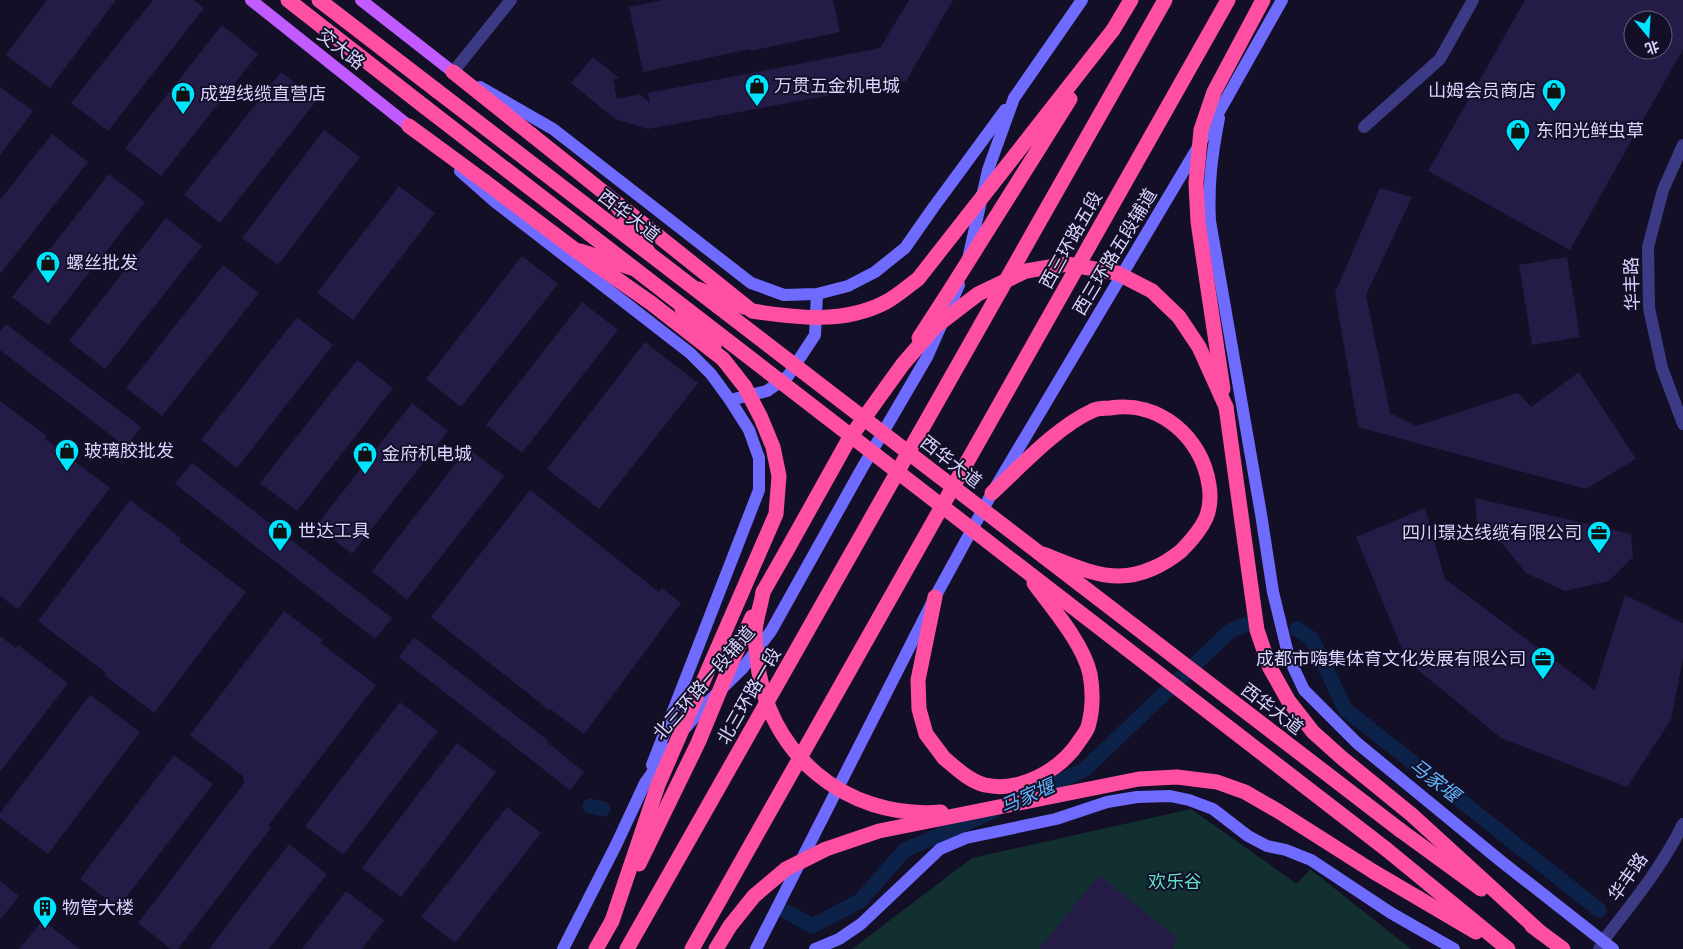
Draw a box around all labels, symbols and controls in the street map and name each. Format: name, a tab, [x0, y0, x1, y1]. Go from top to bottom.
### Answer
north arrow	[1623, 10, 1673, 60]
street label: 交大路	[313, 24, 369, 74]
text: 北	[1643, 37, 1661, 57]
shop icon: 万贯五金机电城	[744, 73, 770, 107]
place label: 万贯五金机电城	[774, 75, 900, 97]
shop icon: 山姆会员商店	[1541, 78, 1567, 112]
place label: 山姆会员商店	[1428, 80, 1536, 102]
shop icon: 成塑线缆直营店	[170, 81, 196, 115]
place label: 成塑线缆直营店	[200, 83, 326, 105]
shop icon: 东阳光鲜虫草	[1505, 118, 1531, 152]
place label: 东阳光鲜虫草	[1536, 120, 1644, 142]
street label: 西华大道	[594, 185, 664, 247]
street label: 西三环路五段辅道	[1068, 185, 1162, 319]
street label: 西三环路五段	[1035, 187, 1107, 293]
shop icon: 螺丝批发	[35, 250, 61, 284]
place label: 螺丝批发	[66, 252, 138, 274]
street label: 华丰路	[1620, 257, 1644, 311]
street label: 西华大道	[916, 431, 986, 493]
shop icon: 玻璃胶批发	[54, 438, 80, 472]
place label: 玻璃胶批发	[84, 440, 174, 462]
shop icon: 金府机电城	[352, 441, 378, 475]
place label: 金府机电城	[382, 443, 472, 465]
shop icon: 世达工具	[267, 518, 293, 552]
place label: 世达工具	[298, 520, 370, 542]
office icon: 四川璟达线缆有限公司	[1586, 520, 1612, 554]
place label: 四川璟达线缆有限公司	[1402, 522, 1582, 544]
street label: 北三环路一段辅道	[649, 622, 759, 744]
street label: 北三环路一段	[713, 644, 785, 748]
office icon: 成都市嗨集体育文化发展有限公司	[1530, 646, 1556, 680]
place label: 成都市嗨集体育文化发展有限公司	[1256, 648, 1526, 670]
street label: 西华大道	[1237, 679, 1307, 739]
water label: 马家堰	[1405, 754, 1467, 810]
water label: 马家堰	[996, 773, 1061, 819]
street label: 华丰路	[1604, 849, 1652, 905]
park label: 欢乐谷	[1148, 871, 1202, 893]
building icon: 物管大楼	[32, 895, 58, 929]
place label: 物管大楼	[62, 897, 134, 919]

